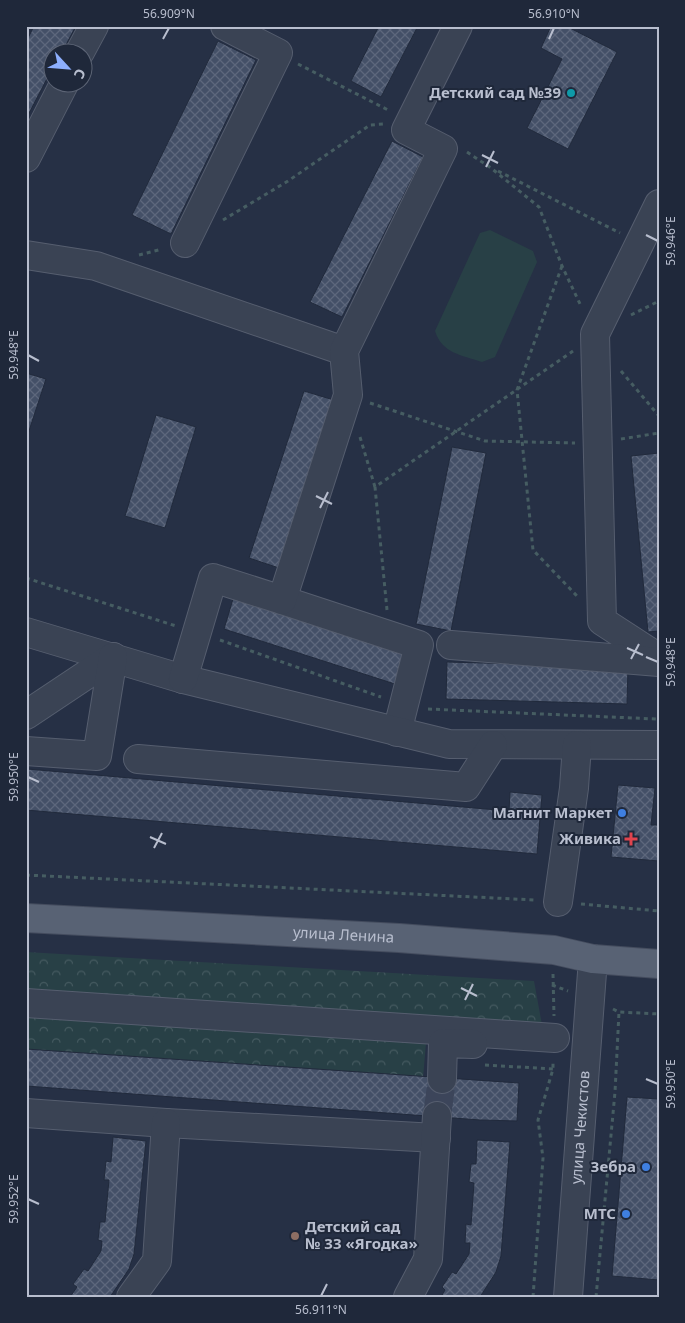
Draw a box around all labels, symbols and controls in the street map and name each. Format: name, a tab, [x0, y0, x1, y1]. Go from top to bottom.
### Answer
text: 56.909°N	[143, 5, 195, 22]
text: 56.910°N	[528, 5, 580, 22]
north arrow	[42, 42, 92, 92]
text: С	[70, 66, 91, 82]
place label: Детский сад №39	[429, 82, 561, 102]
marker: Детский сад №39	[565, 87, 577, 99]
text: 59.946°E	[662, 216, 679, 266]
text: 59.948°E	[5, 330, 22, 380]
text: 59.948°E	[662, 637, 679, 687]
text: 59.950°E	[5, 752, 22, 802]
place label: Магнит Маркет	[493, 802, 612, 822]
marker: Магнит Маркет	[616, 807, 628, 819]
place label: Живика	[559, 828, 621, 848]
marker: Живика	[625, 833, 637, 845]
street label: улица Ленина	[292, 921, 395, 947]
text: 59.950°E	[662, 1059, 679, 1109]
street label: улица Чекистов	[565, 1070, 594, 1185]
place label: Зебра	[591, 1156, 636, 1176]
marker: Зебра	[640, 1161, 652, 1173]
text: 59.952°E	[5, 1174, 22, 1224]
place label: МТС	[584, 1203, 616, 1223]
marker: МТС	[620, 1208, 632, 1220]
place label: Детский сад № 33 «Ягодка»	[305, 1216, 418, 1253]
marker: Детский сад № 33 «Ягодка»	[289, 1230, 301, 1242]
text: 56.911°N	[295, 1301, 347, 1318]

